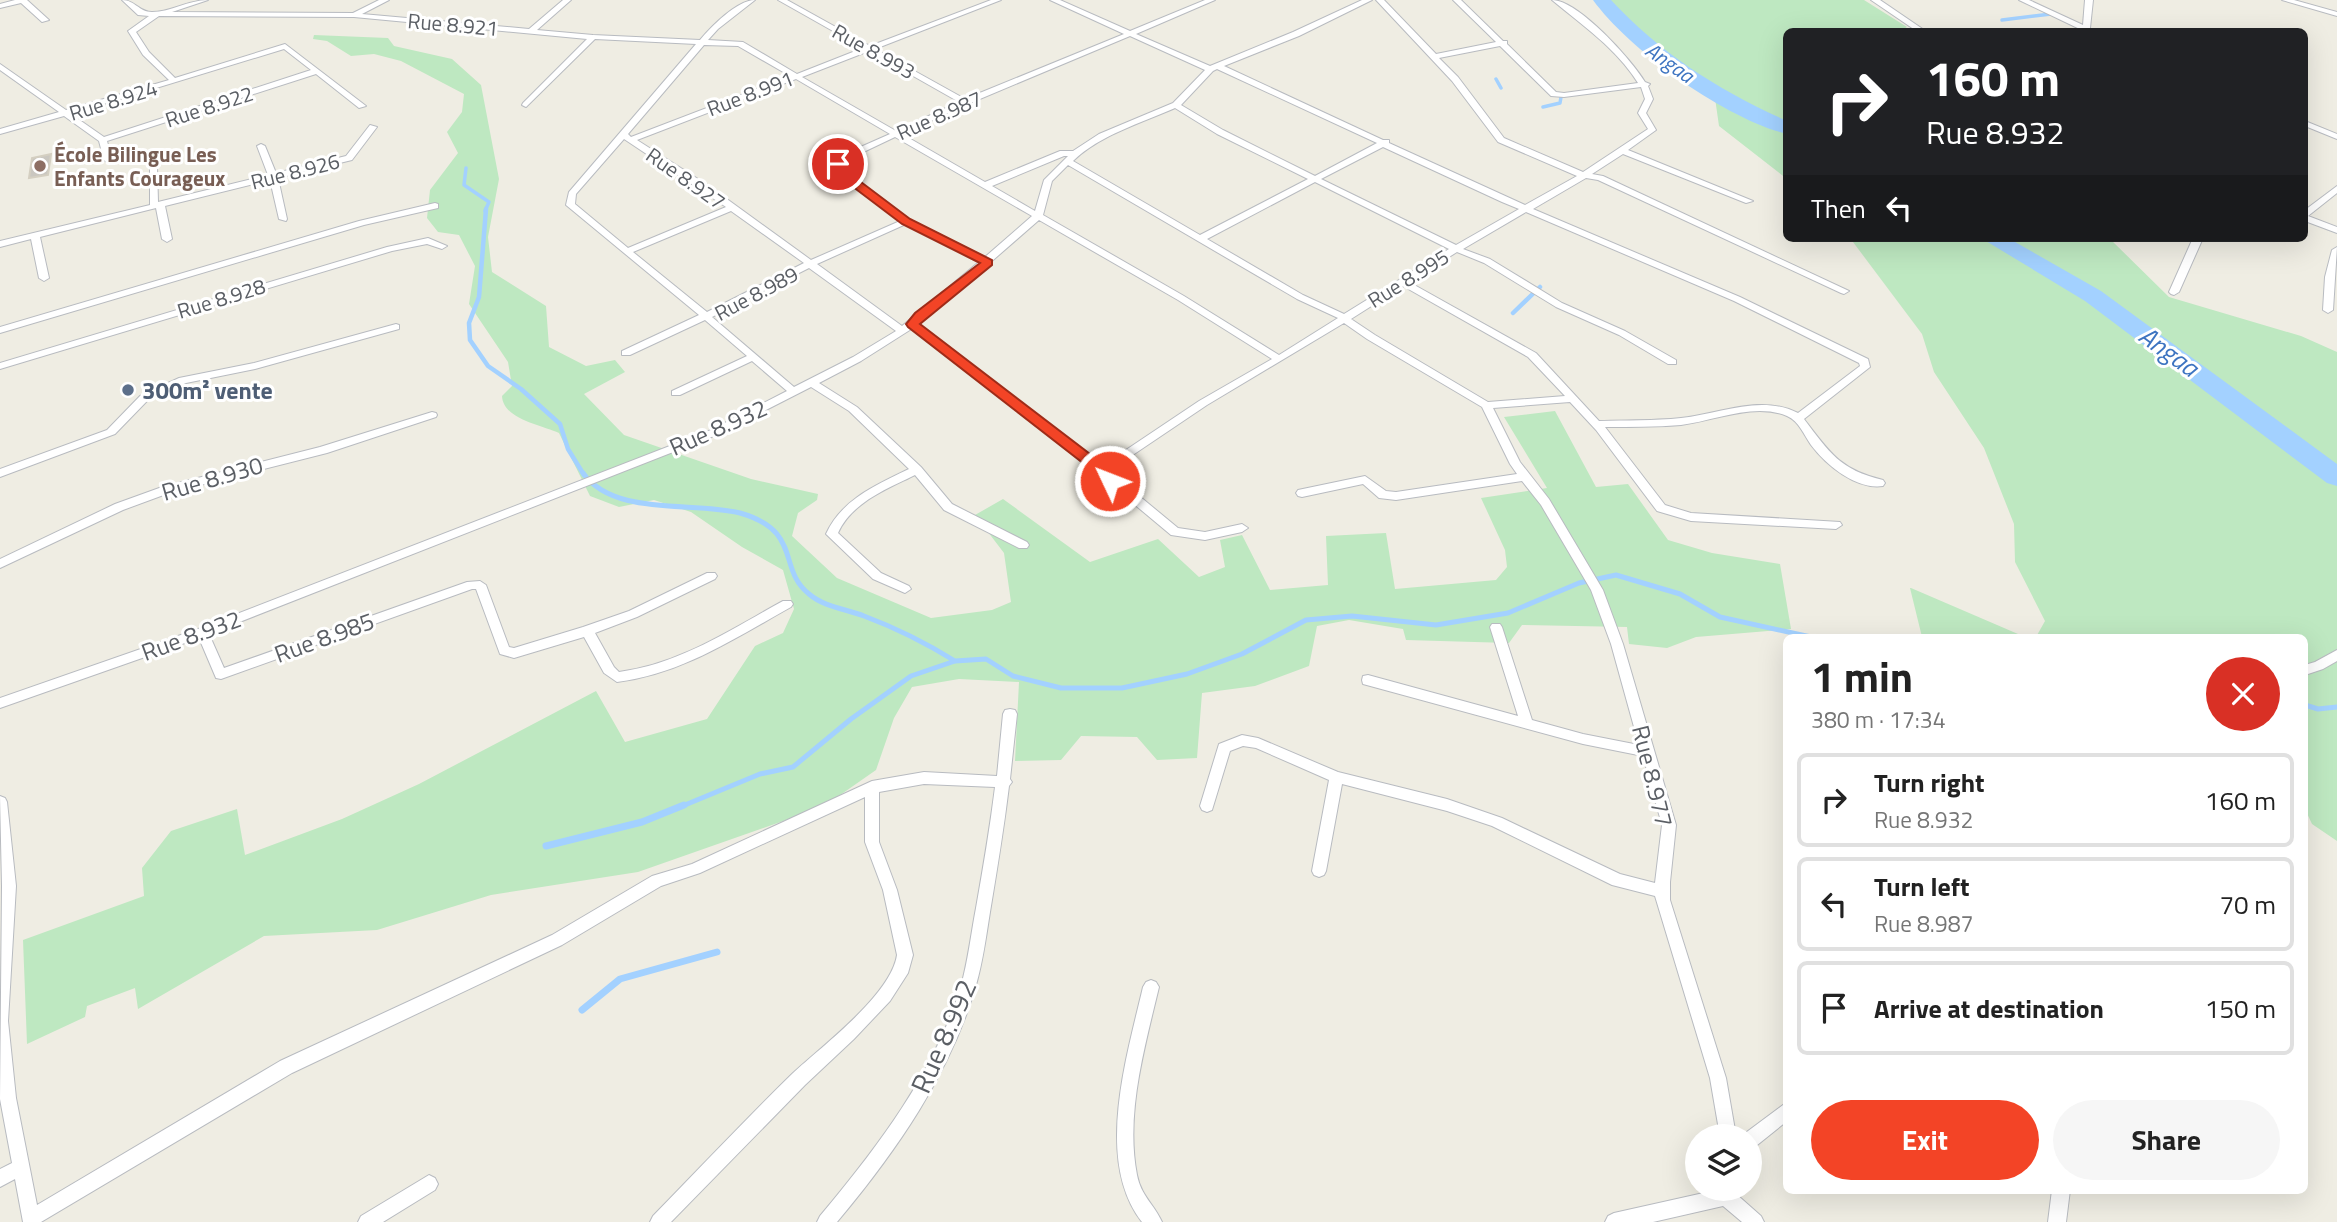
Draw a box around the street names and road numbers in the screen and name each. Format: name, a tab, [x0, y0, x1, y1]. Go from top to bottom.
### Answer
street label: Rue 8.921	[406, 4, 500, 44]
street label: Rue 8.993	[827, 15, 921, 87]
street label: Rue 8.991	[702, 62, 798, 124]
street label: Rue 8.924	[65, 71, 161, 129]
street label: Rue 8.922	[161, 77, 257, 135]
street label: Rue 8.987	[891, 82, 987, 148]
street label: Rue 8.927	[640, 139, 732, 217]
street label: Rue 8.926	[247, 144, 343, 198]
street label: Rue 8.995	[1361, 240, 1455, 316]
street label: Rue 8.989	[708, 258, 804, 328]
street label: Rue 8.928	[173, 269, 269, 327]
street label: Rue 8.932	[663, 389, 773, 465]
street label: Rue 8.930	[157, 446, 267, 510]
street label: Rue 8.932	[136, 600, 246, 670]
street label: Rue 8.985	[269, 602, 379, 672]
street label: Rue 8.977	[1623, 721, 1683, 831]
street label: Rue 8.992	[899, 972, 987, 1100]

